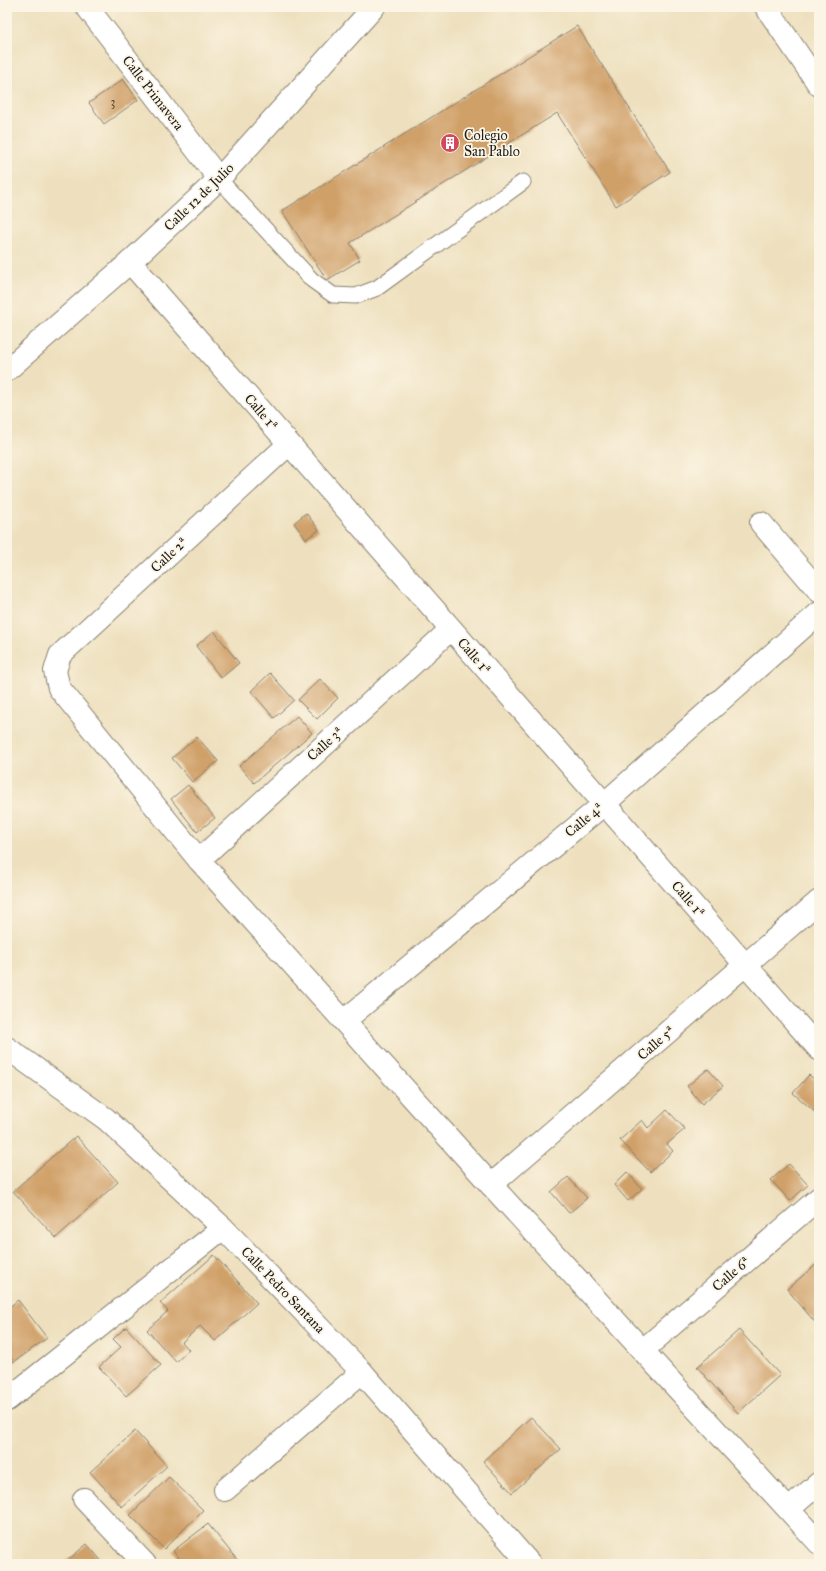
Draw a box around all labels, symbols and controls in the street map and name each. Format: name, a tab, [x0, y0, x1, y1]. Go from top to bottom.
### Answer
street label: Calle Primavera	[119, 52, 187, 134]
house number: 3	[111, 95, 116, 109]
place label: Colegio San Pablo	[464, 127, 520, 160]
building icon: Colegio San Pablo	[439, 132, 461, 154]
street label: Calle 12 de Julio	[160, 159, 238, 235]
street label: Calle 1ª	[241, 390, 281, 434]
street label: Calle 2ª	[147, 534, 191, 576]
street label: Calle 1ª	[454, 634, 494, 678]
street label: Calle 3ª	[303, 723, 347, 765]
street label: Calle 4ª	[561, 799, 607, 841]
street label: Calle 1ª	[668, 877, 708, 921]
street label: Calle 5ª	[634, 1022, 678, 1064]
street label: Calle Pedro Santana	[237, 1243, 329, 1337]
street label: Calle 6ª	[709, 1253, 753, 1295]

